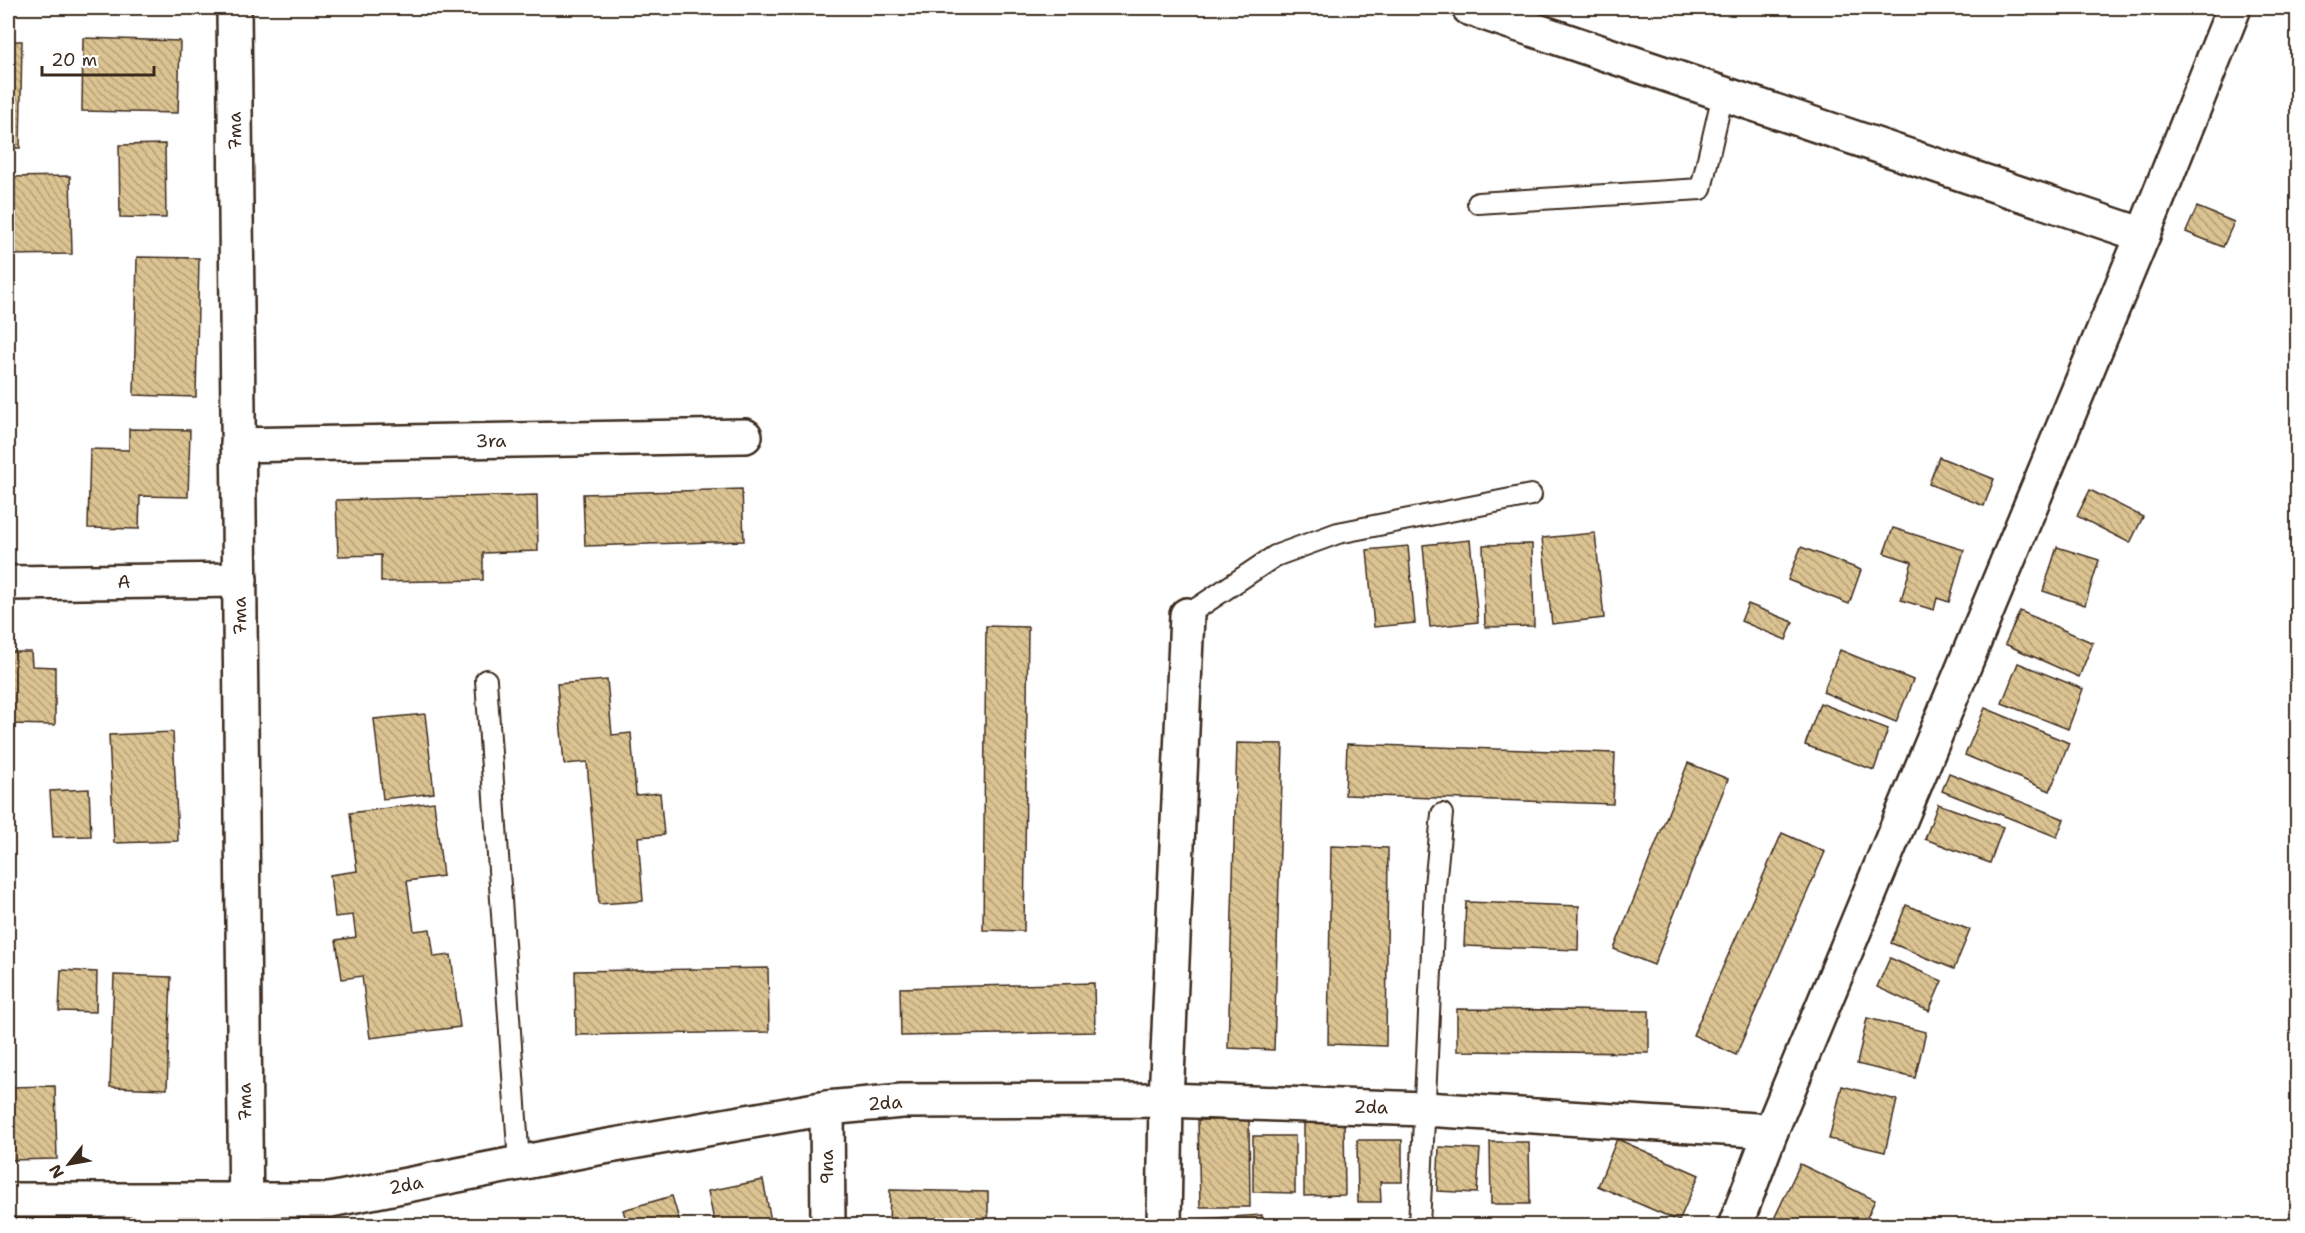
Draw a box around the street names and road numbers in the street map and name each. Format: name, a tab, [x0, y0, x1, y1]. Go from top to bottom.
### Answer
street label: 7ma	[223, 111, 247, 151]
street label: 3ra	[475, 429, 507, 453]
street label: A	[117, 570, 131, 594]
street label: 7ma	[228, 596, 252, 636]
street label: 7ma	[233, 1082, 257, 1122]
street label: 2da	[867, 1090, 903, 1116]
street label: 2da	[1353, 1094, 1389, 1120]
street label: 9na	[815, 1149, 839, 1185]
street label: 2da	[387, 1170, 425, 1200]

